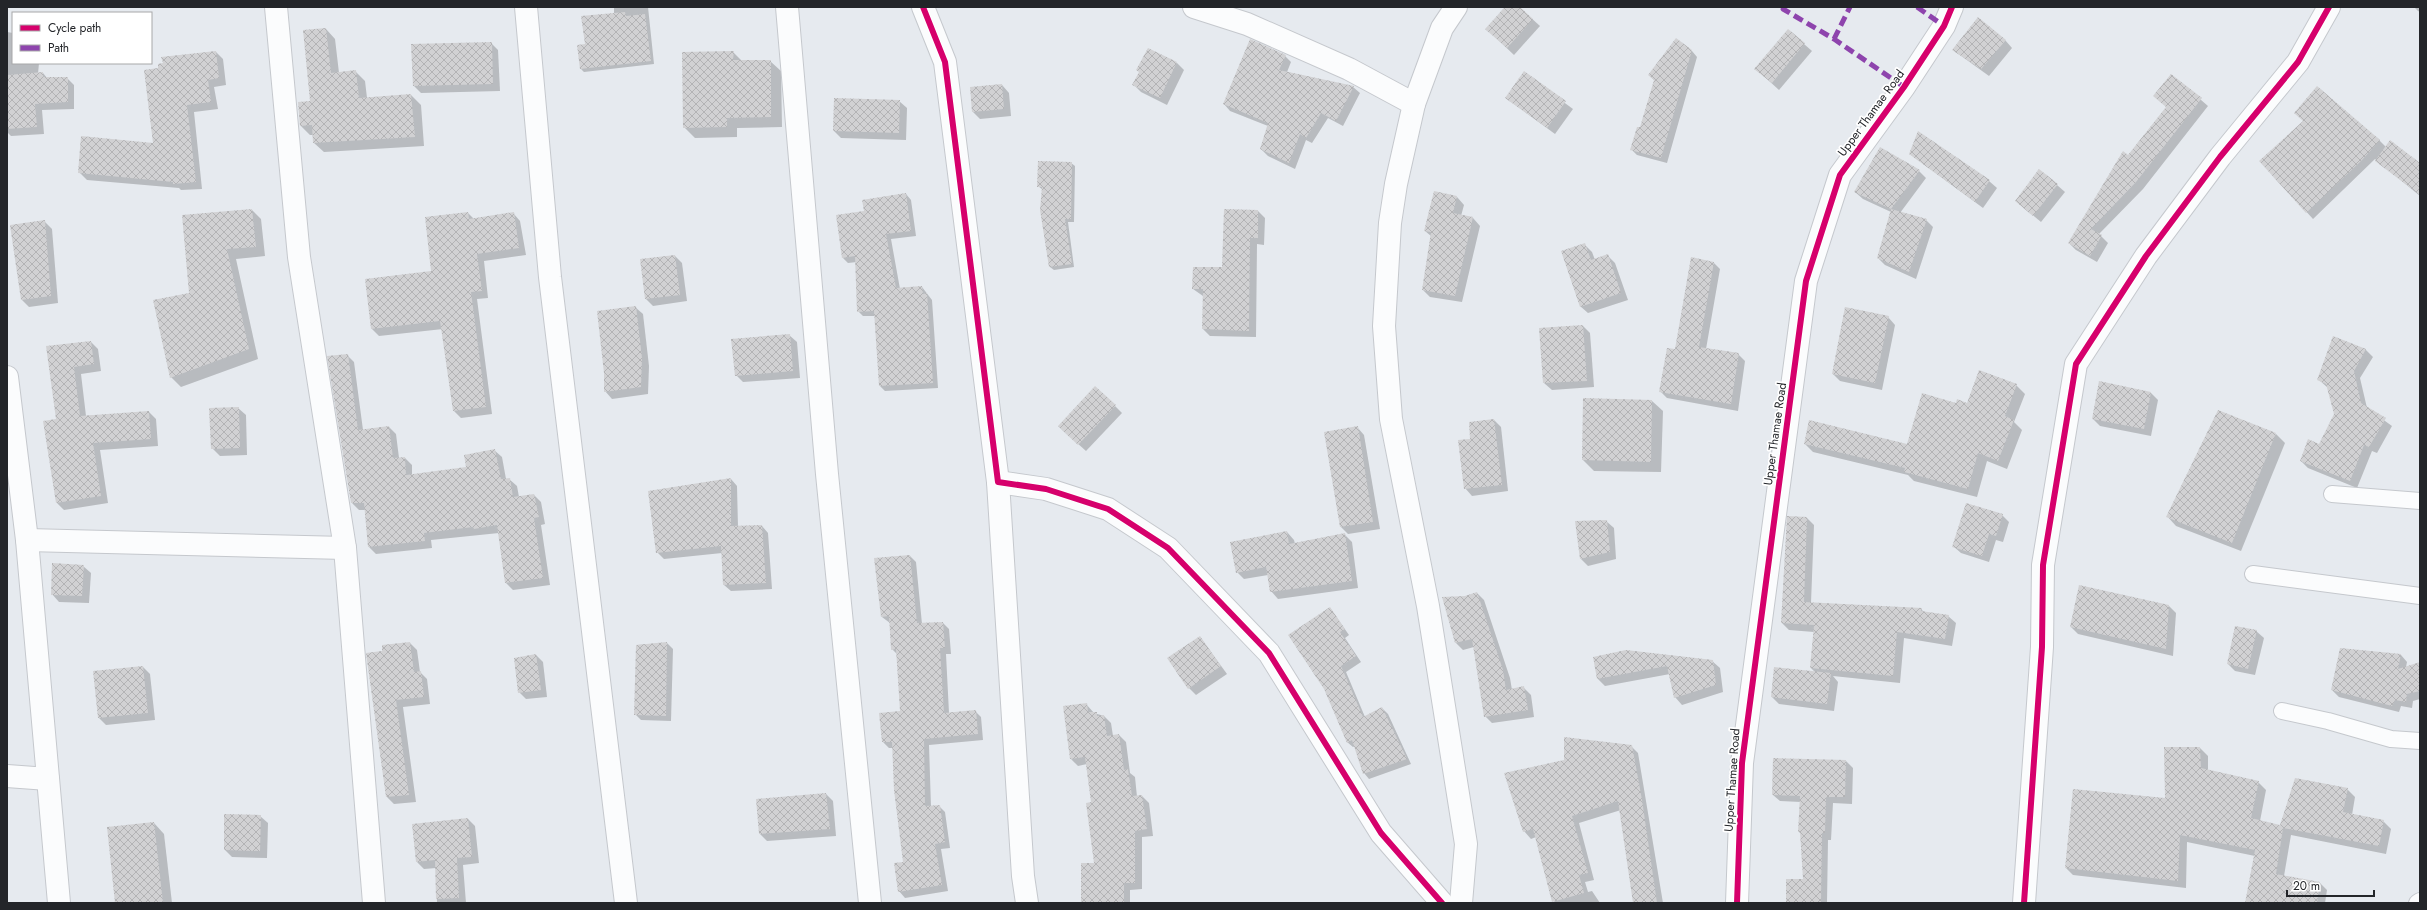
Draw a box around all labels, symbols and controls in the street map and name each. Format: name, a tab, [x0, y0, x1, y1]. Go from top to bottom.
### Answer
legend	[12, 12, 152, 64]
text: Cycle path	[48, 19, 101, 37]
text: Path	[48, 39, 69, 57]
street label: Upper Thamae Road	[1833, 66, 1909, 160]
street label: Upper Thamae Road	[1759, 381, 1791, 487]
street label: Upper Thamae Road	[1719, 728, 1745, 832]
scale bar	[2287, 872, 2374, 898]
text: 20 m	[2293, 877, 2320, 895]

